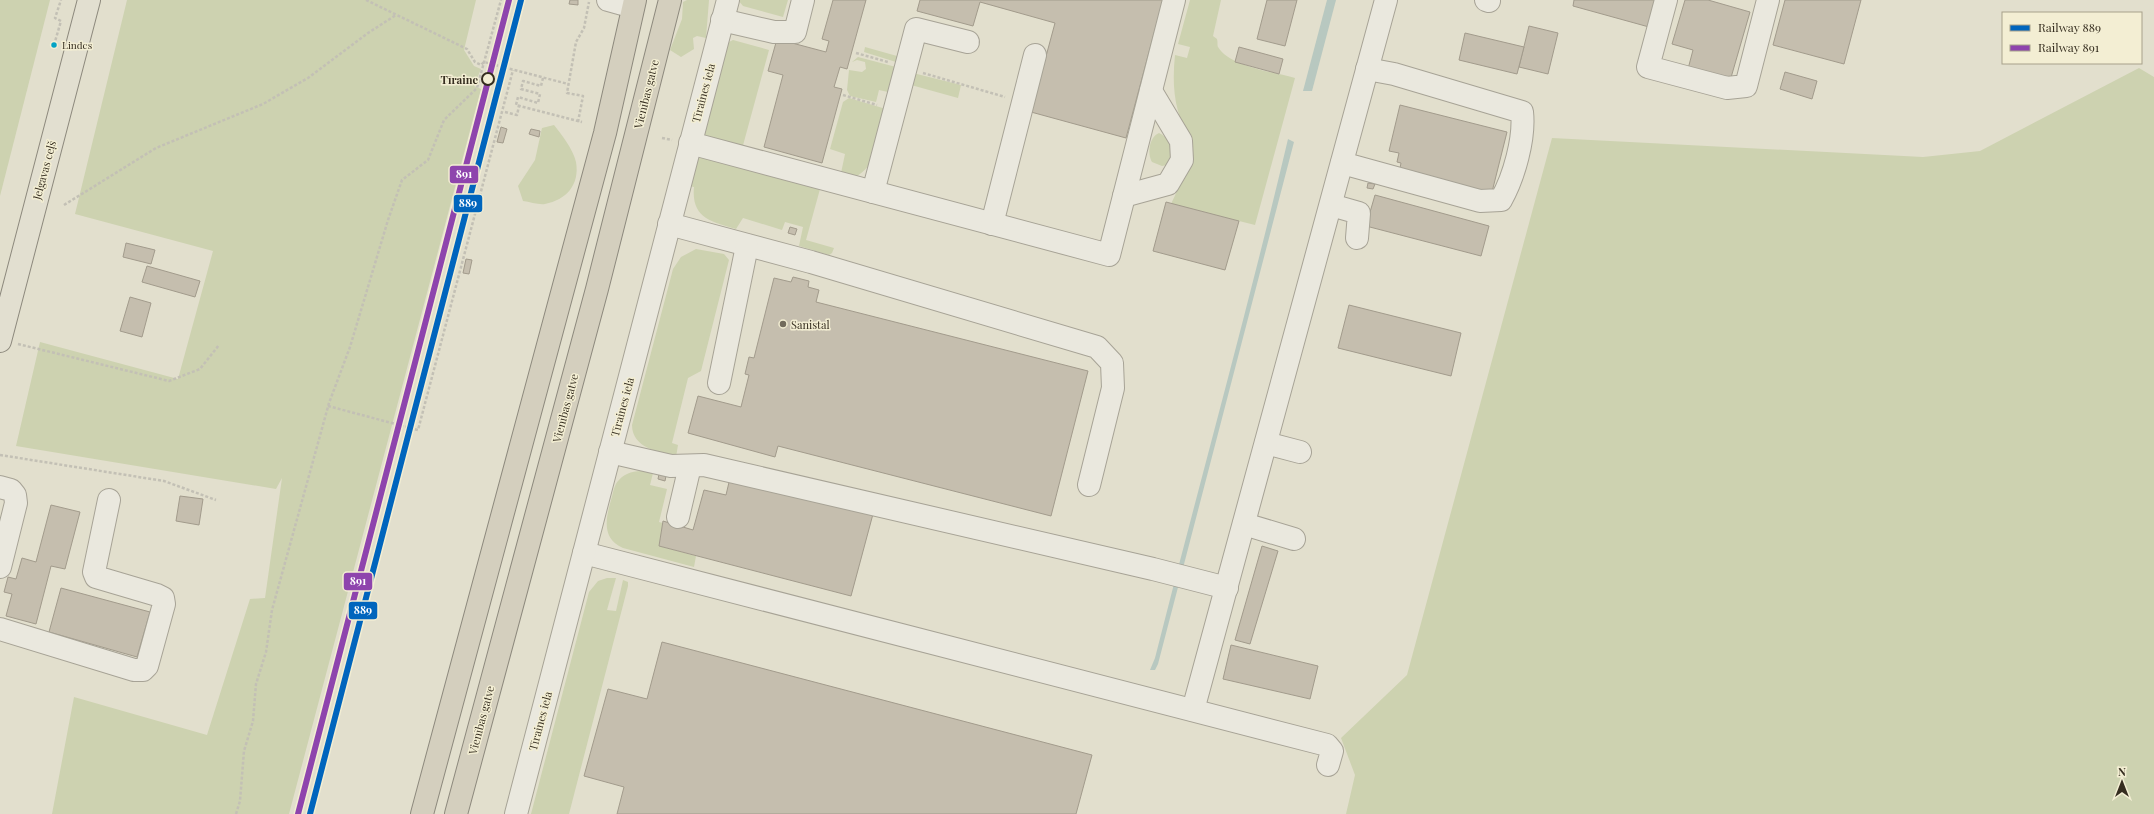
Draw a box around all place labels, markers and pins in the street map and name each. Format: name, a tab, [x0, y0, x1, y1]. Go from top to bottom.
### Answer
place label: Lindes	[62, 38, 92, 52]
marker: Lindes	[49, 40, 59, 50]
place label: Tīraine	[441, 72, 478, 87]
marker: Tīraine	[481, 72, 495, 86]
place label: Sanistal	[791, 317, 830, 332]
marker: Sanistal	[778, 319, 788, 329]

